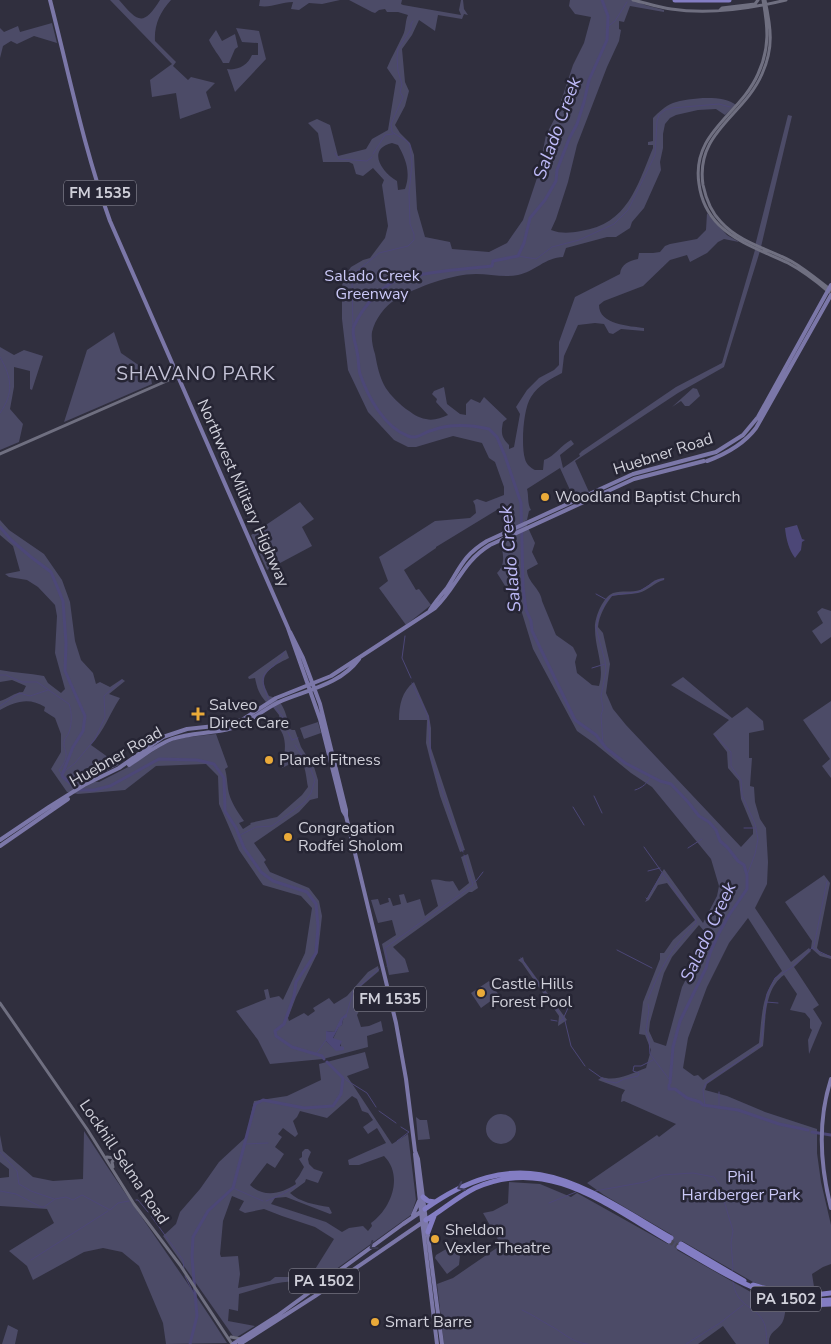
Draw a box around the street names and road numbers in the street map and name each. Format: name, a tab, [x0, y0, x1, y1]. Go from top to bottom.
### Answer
road number: FM 1535	[64, 180, 136, 206]
street label: Northwest Military Highway	[192, 396, 295, 591]
street label: Huebner Road	[610, 428, 716, 480]
street label: Huebner Road	[66, 722, 166, 792]
road number: FM 1535	[354, 986, 426, 1012]
street label: Lockhill Selma Road	[74, 1095, 174, 1229]
road number: PA 1502	[289, 1268, 359, 1294]
road number: PA 1502	[751, 1286, 821, 1312]

